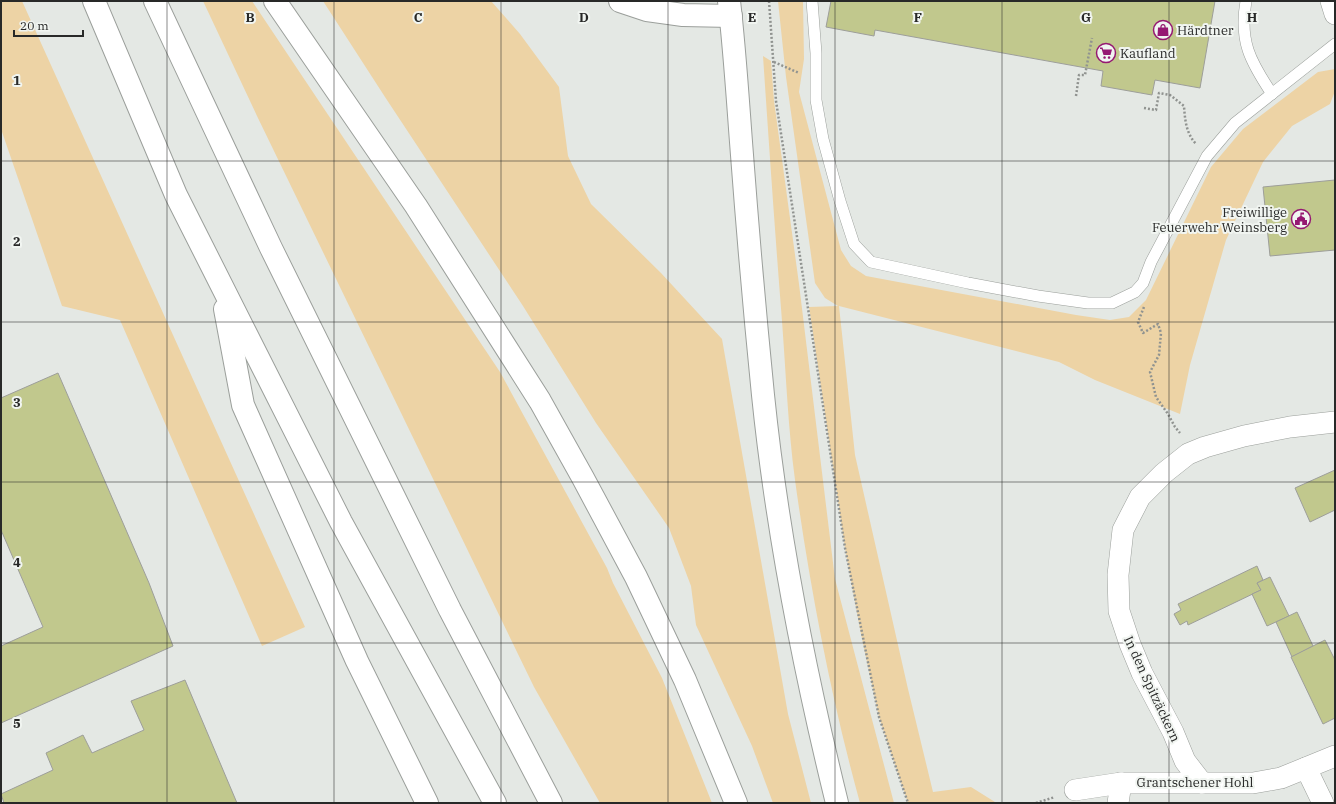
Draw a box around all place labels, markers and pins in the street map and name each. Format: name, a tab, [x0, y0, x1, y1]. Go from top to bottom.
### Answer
shop icon: Härdtner	[1152, 19, 1174, 41]
place label: Härdtner	[1177, 22, 1234, 39]
supermarket icon: Kaufland	[1095, 42, 1117, 64]
place label: Kaufland	[1120, 45, 1176, 62]
place label: Freiwillige Feuerwehr Weinsberg	[1152, 204, 1287, 236]
public building icon: Freiwillige Feuerwehr Weinsberg	[1290, 208, 1312, 230]

